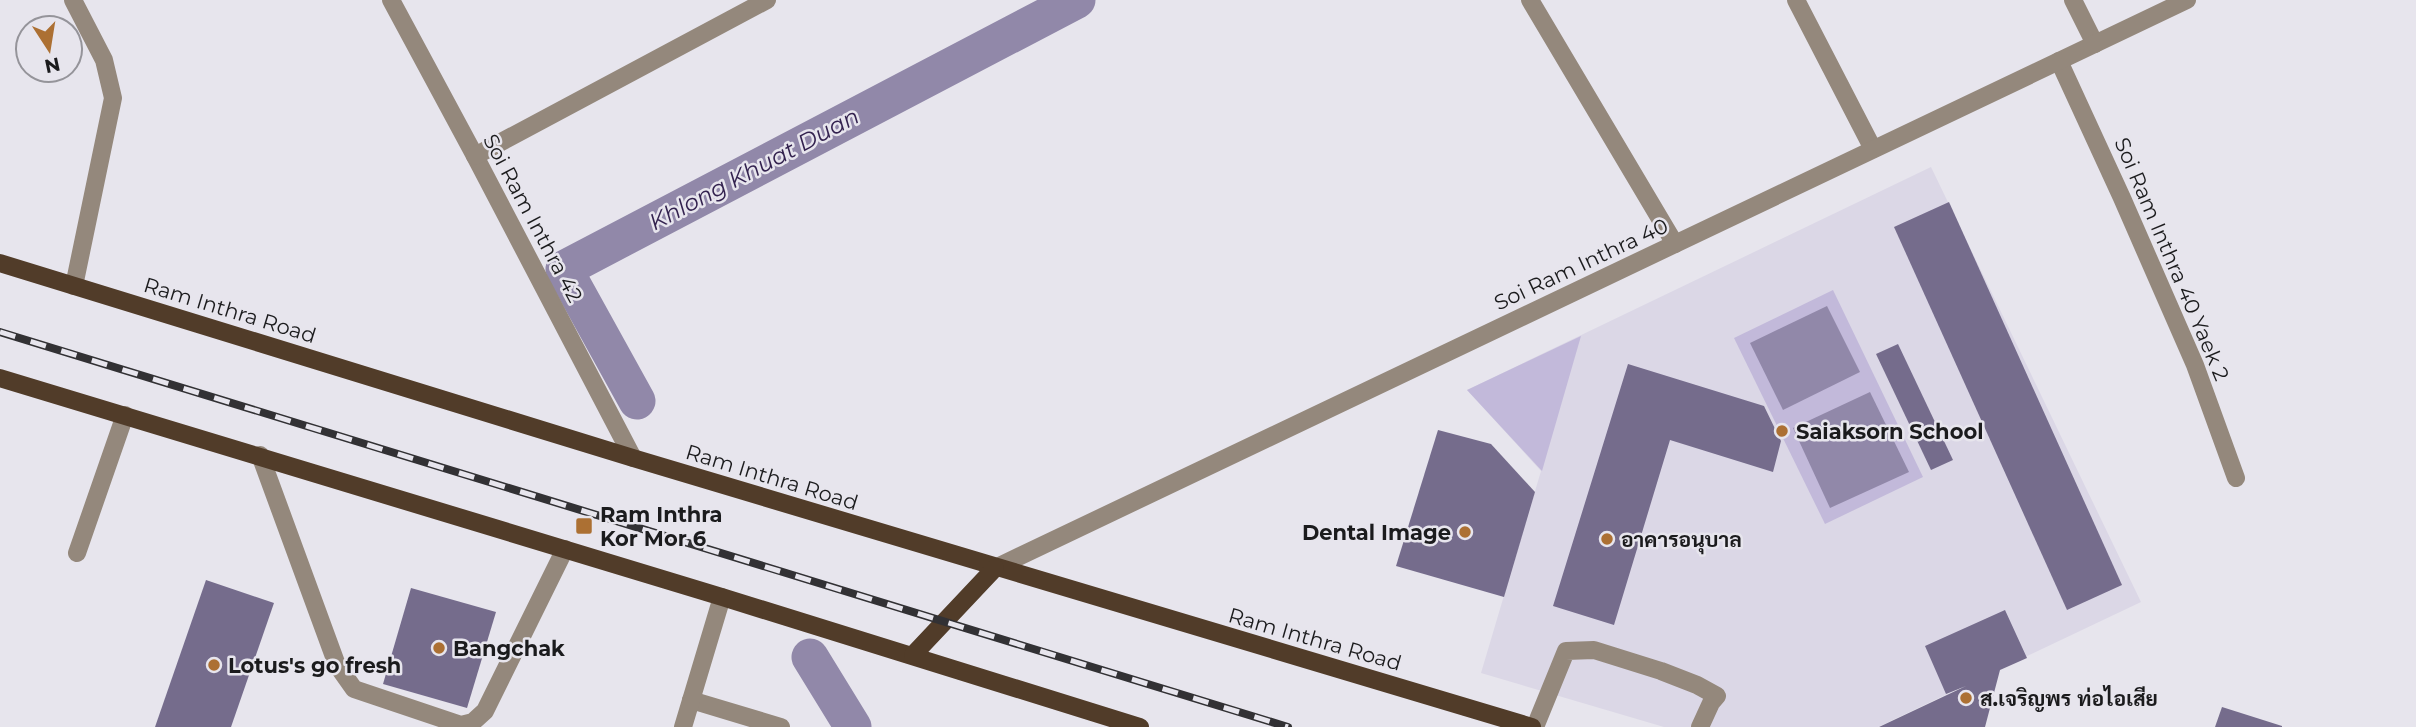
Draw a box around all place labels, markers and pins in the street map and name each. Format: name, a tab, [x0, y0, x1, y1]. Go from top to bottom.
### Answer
place label: Saiaksorn School	[1796, 419, 1984, 444]
marker: Saiaksorn School	[1774, 423, 1790, 439]
place label: Ram Inthra Kor Mor 6	[600, 502, 723, 551]
marker: Ram Inthra Kor Mor 6	[574, 516, 594, 536]
place label: Dental Image	[1302, 520, 1451, 545]
marker: Dental Image	[1457, 524, 1473, 540]
place label: อาคารอนุบาล	[1621, 527, 1742, 555]
marker: อาคารอนุบาล	[1599, 531, 1615, 547]
place label: Bangchak	[453, 636, 565, 661]
marker: Bangchak	[431, 640, 447, 656]
place label: Lotus's go fresh	[228, 653, 401, 678]
marker: Lotus's go fresh	[206, 657, 222, 673]
place label: ส.เจริญพร ท่อไอเสีย	[1980, 685, 2158, 712]
marker: ส.เจริญพร ท่อไอเสีย	[1958, 690, 1974, 706]

